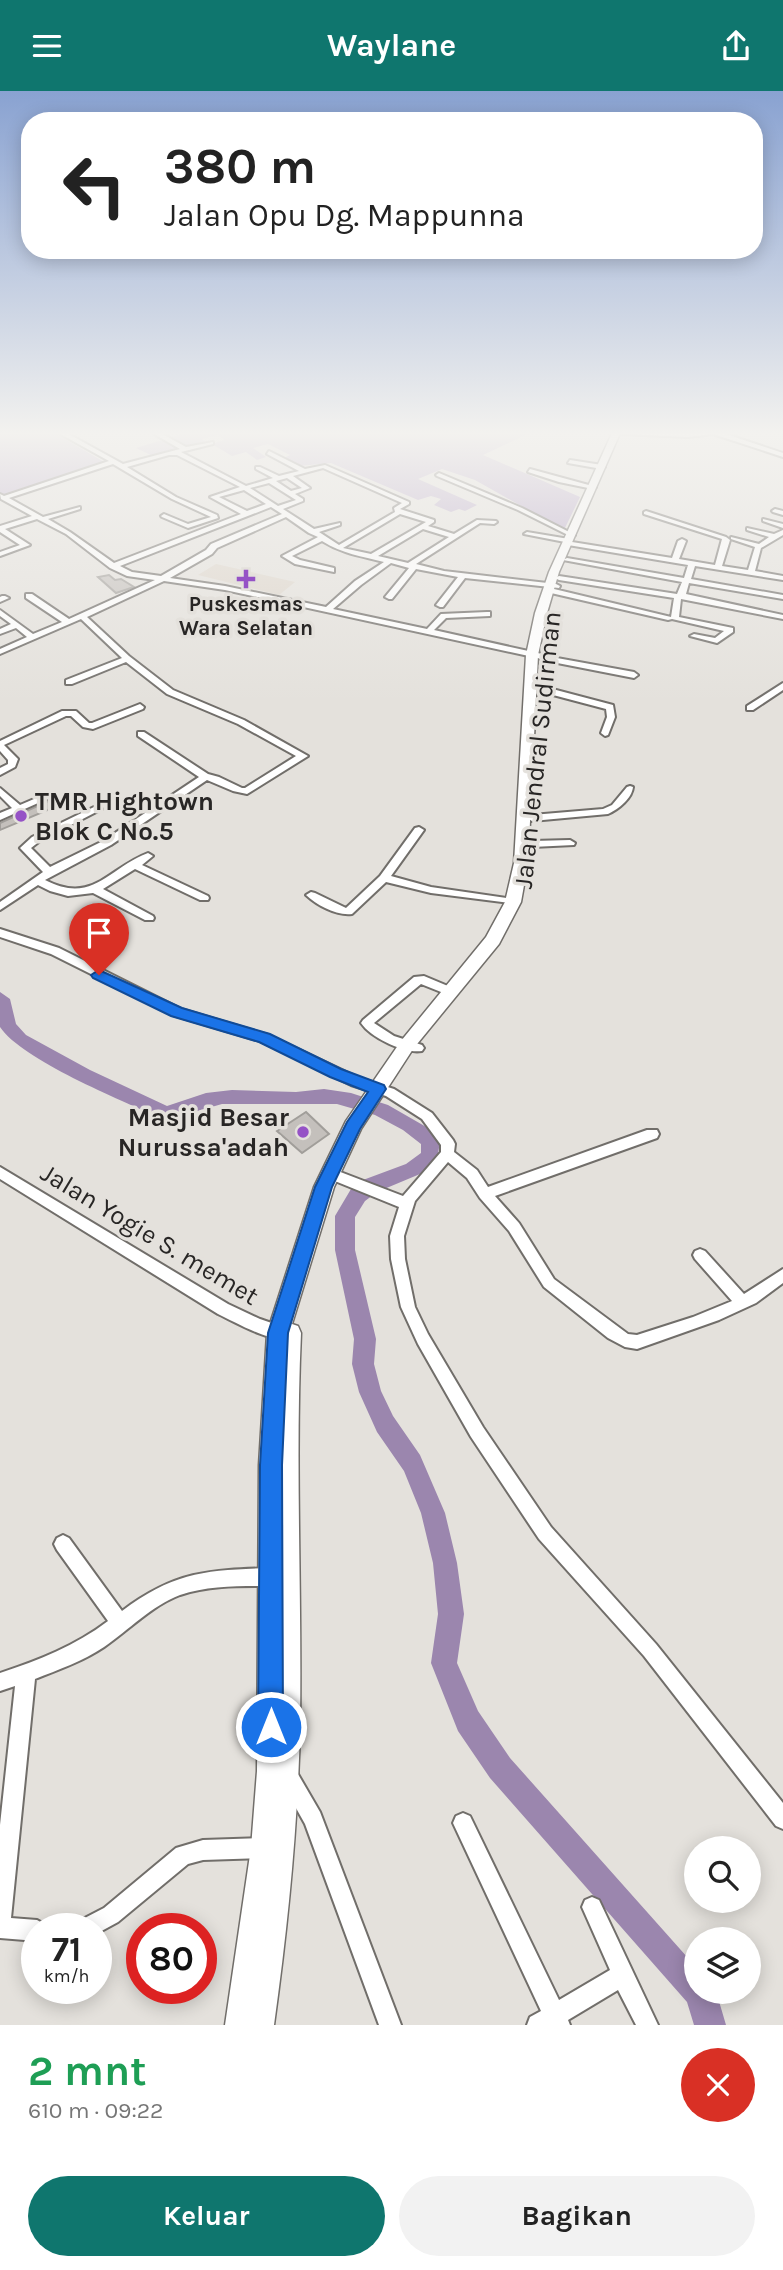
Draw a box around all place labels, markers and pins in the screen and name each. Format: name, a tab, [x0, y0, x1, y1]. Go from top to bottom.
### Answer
marker: Puskesmas Wara Selatan	[236, 569, 256, 589]
place label: Puskesmas Wara Selatan	[179, 592, 313, 640]
place label: TMR Hightown Blok C No.5	[35, 786, 214, 847]
marker: TMR Hightown Blok C No.5	[13, 808, 29, 824]
pin	[69, 903, 129, 975]
place label: Masjid Besar Nurussa'adah	[118, 1102, 290, 1163]
marker: Masjid Besar Nurussa'adah	[295, 1124, 311, 1140]

